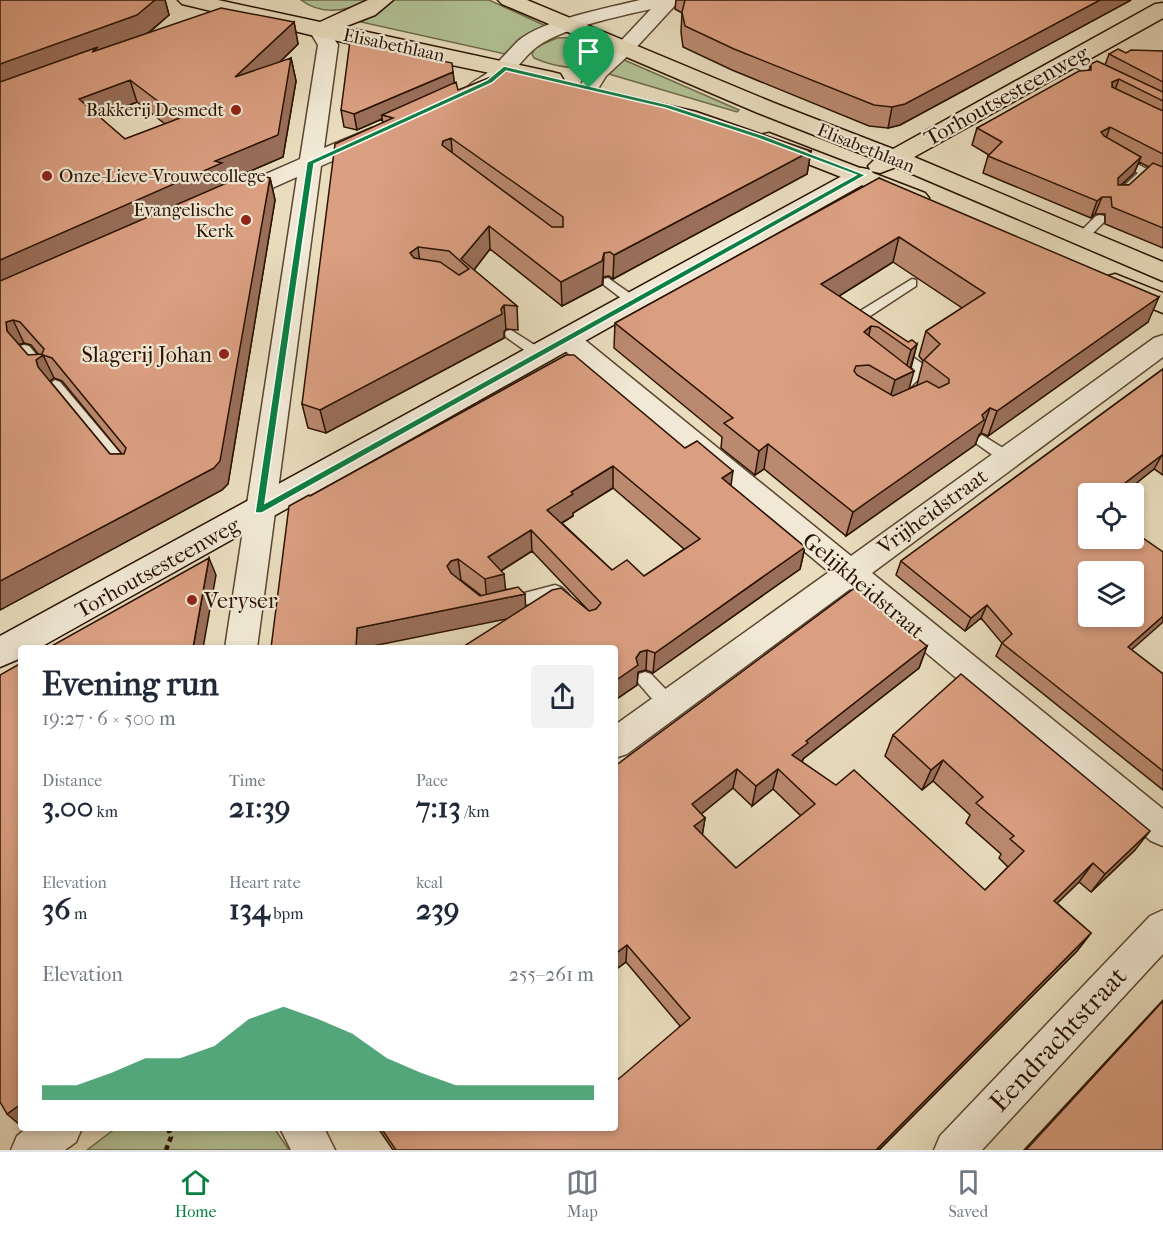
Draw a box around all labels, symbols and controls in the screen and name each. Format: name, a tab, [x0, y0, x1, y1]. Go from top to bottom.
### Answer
street label: Elisabethlaan	[341, 24, 447, 67]
pin	[563, 26, 614, 88]
icon: arrive	[572, 35, 605, 68]
street label: Torhoutsesteenweg	[920, 40, 1093, 152]
place label: Bakkerij Desmedt	[86, 100, 225, 121]
marker: Bakkerij Desmedt	[229, 103, 243, 117]
street label: Elisabethlaan	[814, 119, 918, 178]
place label: Onze-Lieve-Vrouwecollege	[59, 166, 266, 187]
marker: Onze-Lieve-Vrouwecollege	[40, 169, 54, 183]
place label: Evangelische Kerk	[134, 200, 235, 242]
marker: Evangelische Kerk	[239, 213, 253, 227]
place label: Slagerij Johan	[82, 342, 212, 368]
marker: Slagerij Johan	[217, 347, 231, 361]
street label: Vrijheidstraat	[872, 463, 993, 561]
map controls	[1078, 483, 1144, 627]
button: locate	[1078, 483, 1144, 549]
street label: Torhoutsesteenweg	[71, 512, 244, 624]
street label: Gelijkheidstraat	[797, 527, 930, 644]
button: layers	[1078, 561, 1144, 627]
place label: Veryser	[203, 588, 278, 614]
marker: Veryser	[185, 593, 199, 607]
text: Evening run	[42, 665, 219, 704]
button: share	[531, 665, 594, 728]
text: 19:27 · 6 × 500 m	[42, 707, 176, 730]
text: Distance	[42, 771, 102, 790]
text: Time	[229, 771, 265, 790]
text: Pace	[416, 771, 448, 790]
text: 3.00	[42, 790, 93, 825]
text: 21:39	[229, 790, 290, 825]
text: 7:13	[416, 790, 461, 825]
text: km	[93, 802, 118, 821]
text: /km	[461, 802, 490, 821]
text: Elevation	[42, 873, 107, 892]
text: Heart rate	[229, 873, 301, 892]
text: kcal	[416, 873, 443, 892]
text: 36	[42, 892, 71, 927]
text: 134	[229, 892, 270, 927]
text: 239	[416, 892, 459, 927]
text: m	[71, 904, 87, 923]
text: bpm	[270, 904, 303, 923]
street label: Eendrachtstraat	[983, 960, 1133, 1118]
text: Elevation	[42, 963, 123, 986]
text: 255–261 m	[509, 963, 594, 986]
tab: Home	[175, 1166, 216, 1221]
tab: Map	[566, 1166, 599, 1221]
tab: Saved	[949, 1166, 988, 1221]

